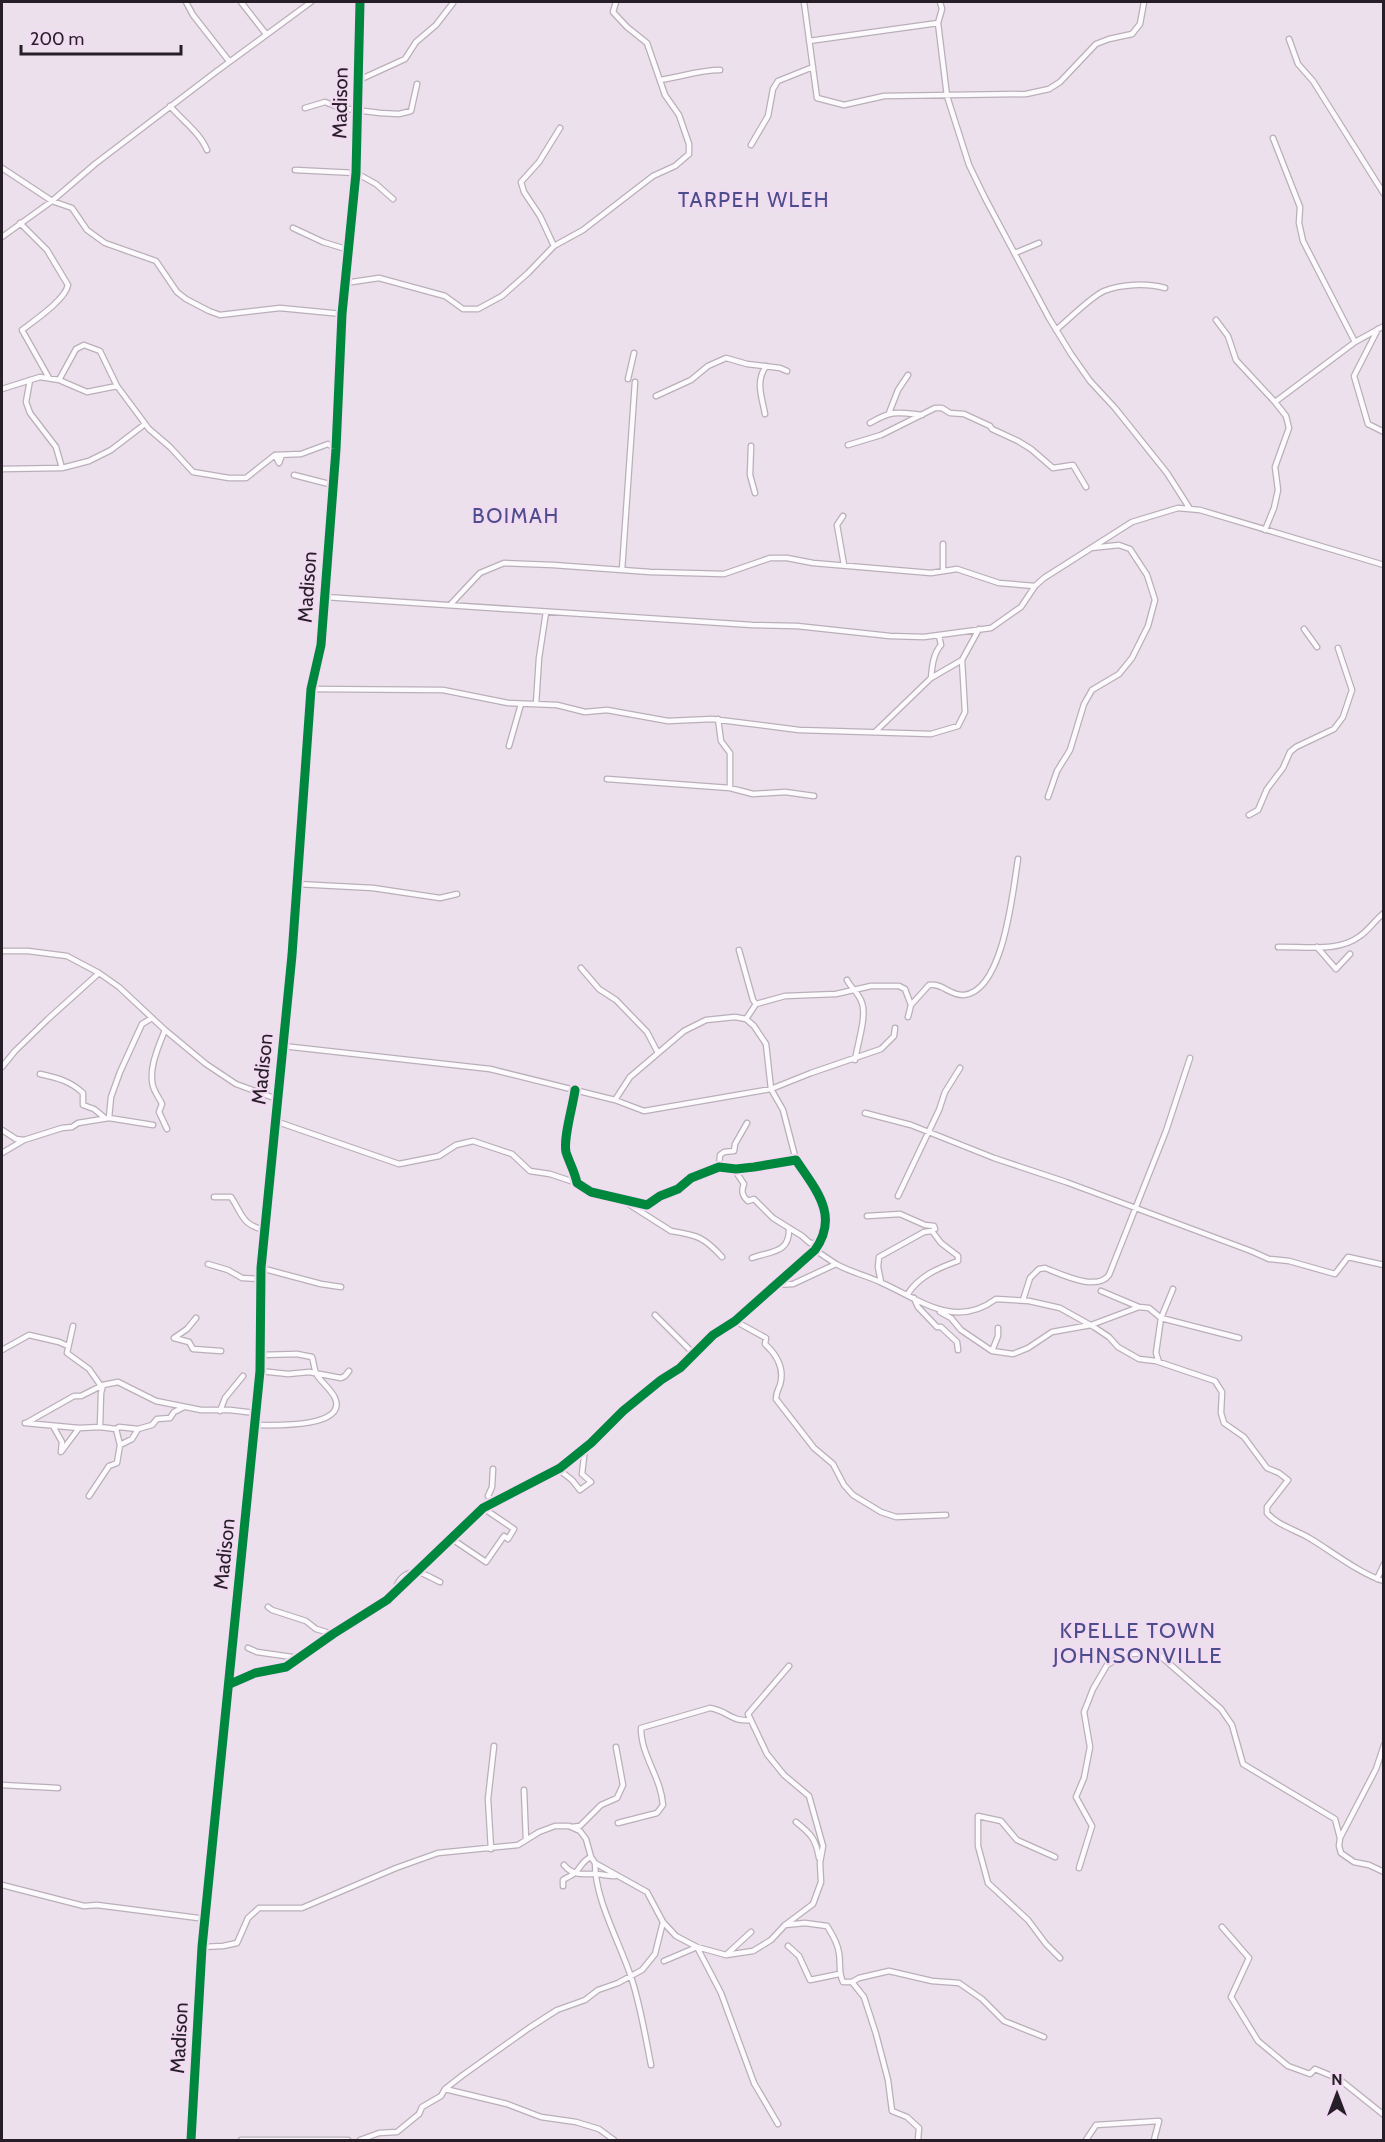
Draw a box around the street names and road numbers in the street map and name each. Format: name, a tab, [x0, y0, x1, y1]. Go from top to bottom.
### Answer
street label: Madison	[327, 67, 353, 139]
street label: Madison	[293, 550, 321, 624]
street label: Madison	[246, 1032, 278, 1106]
street label: Madison	[208, 1517, 240, 1591]
street label: Madison	[165, 2002, 193, 2074]

